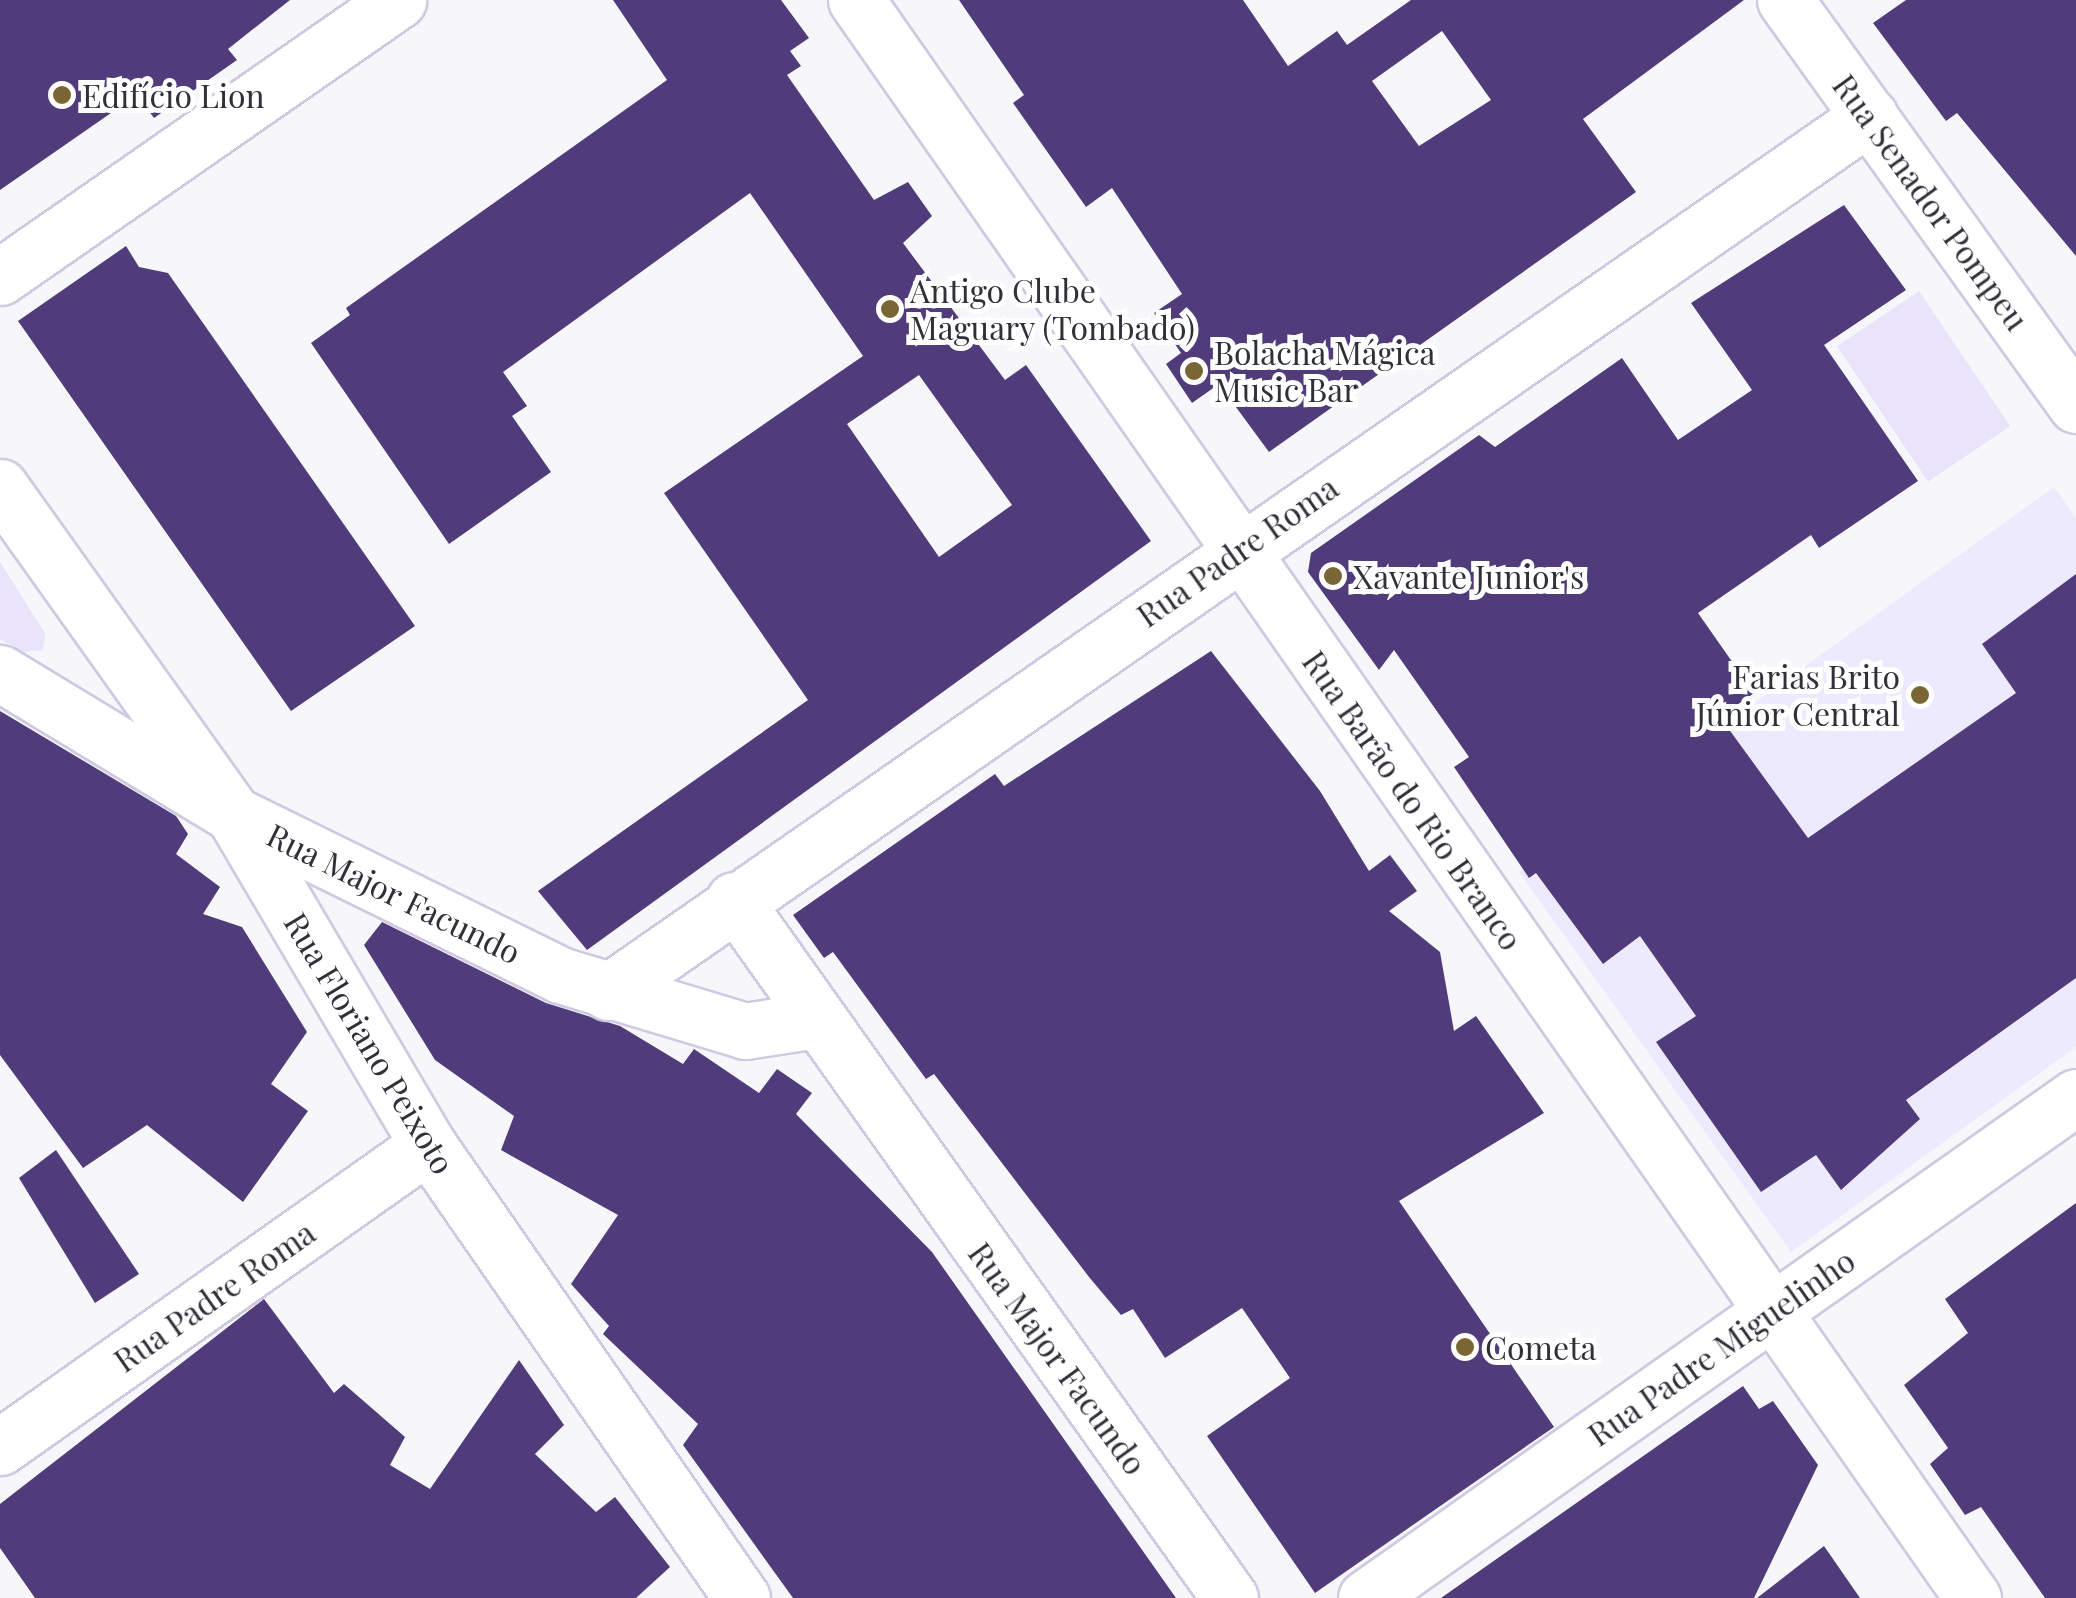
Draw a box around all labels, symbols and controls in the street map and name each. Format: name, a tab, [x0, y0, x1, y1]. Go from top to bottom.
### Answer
street label: Rua Senador Pompeu	[1825, 66, 2037, 338]
place label: Edifício Lion	[82, 76, 265, 114]
marker: Edifício Lion	[51, 84, 73, 106]
place label: Antigo Clube Maguary (Tombado)	[910, 272, 1196, 347]
marker: Antigo Clube Maguary (Tombado)	[879, 298, 901, 320]
place label: Bolacha Mágica Music Bar	[1214, 334, 1436, 409]
marker: Bolacha Mágica Music Bar	[1183, 360, 1205, 382]
street label: Rua Padre Roma	[1129, 467, 1345, 635]
place label: Xavante Junior's	[1353, 557, 1584, 595]
marker: Xavante Junior's	[1322, 565, 1344, 587]
street label: Rua Barão do Rio Branco	[1295, 643, 1531, 957]
place label: Farias Brito Júnior Central	[1695, 658, 1900, 733]
marker: Farias Brito Júnior Central	[1909, 684, 1931, 706]
street label: Rua Major Facundo	[261, 815, 527, 971]
street label: Rua Floriano Peixoto	[277, 905, 463, 1181]
street label: Rua Padre Roma	[106, 1212, 322, 1380]
street label: Rua Major Facundo	[961, 1234, 1155, 1482]
street label: Rua Padre Miguelinho	[1580, 1240, 1862, 1454]
place label: Cometa	[1485, 1328, 1596, 1366]
marker: Cometa	[1454, 1336, 1476, 1358]

